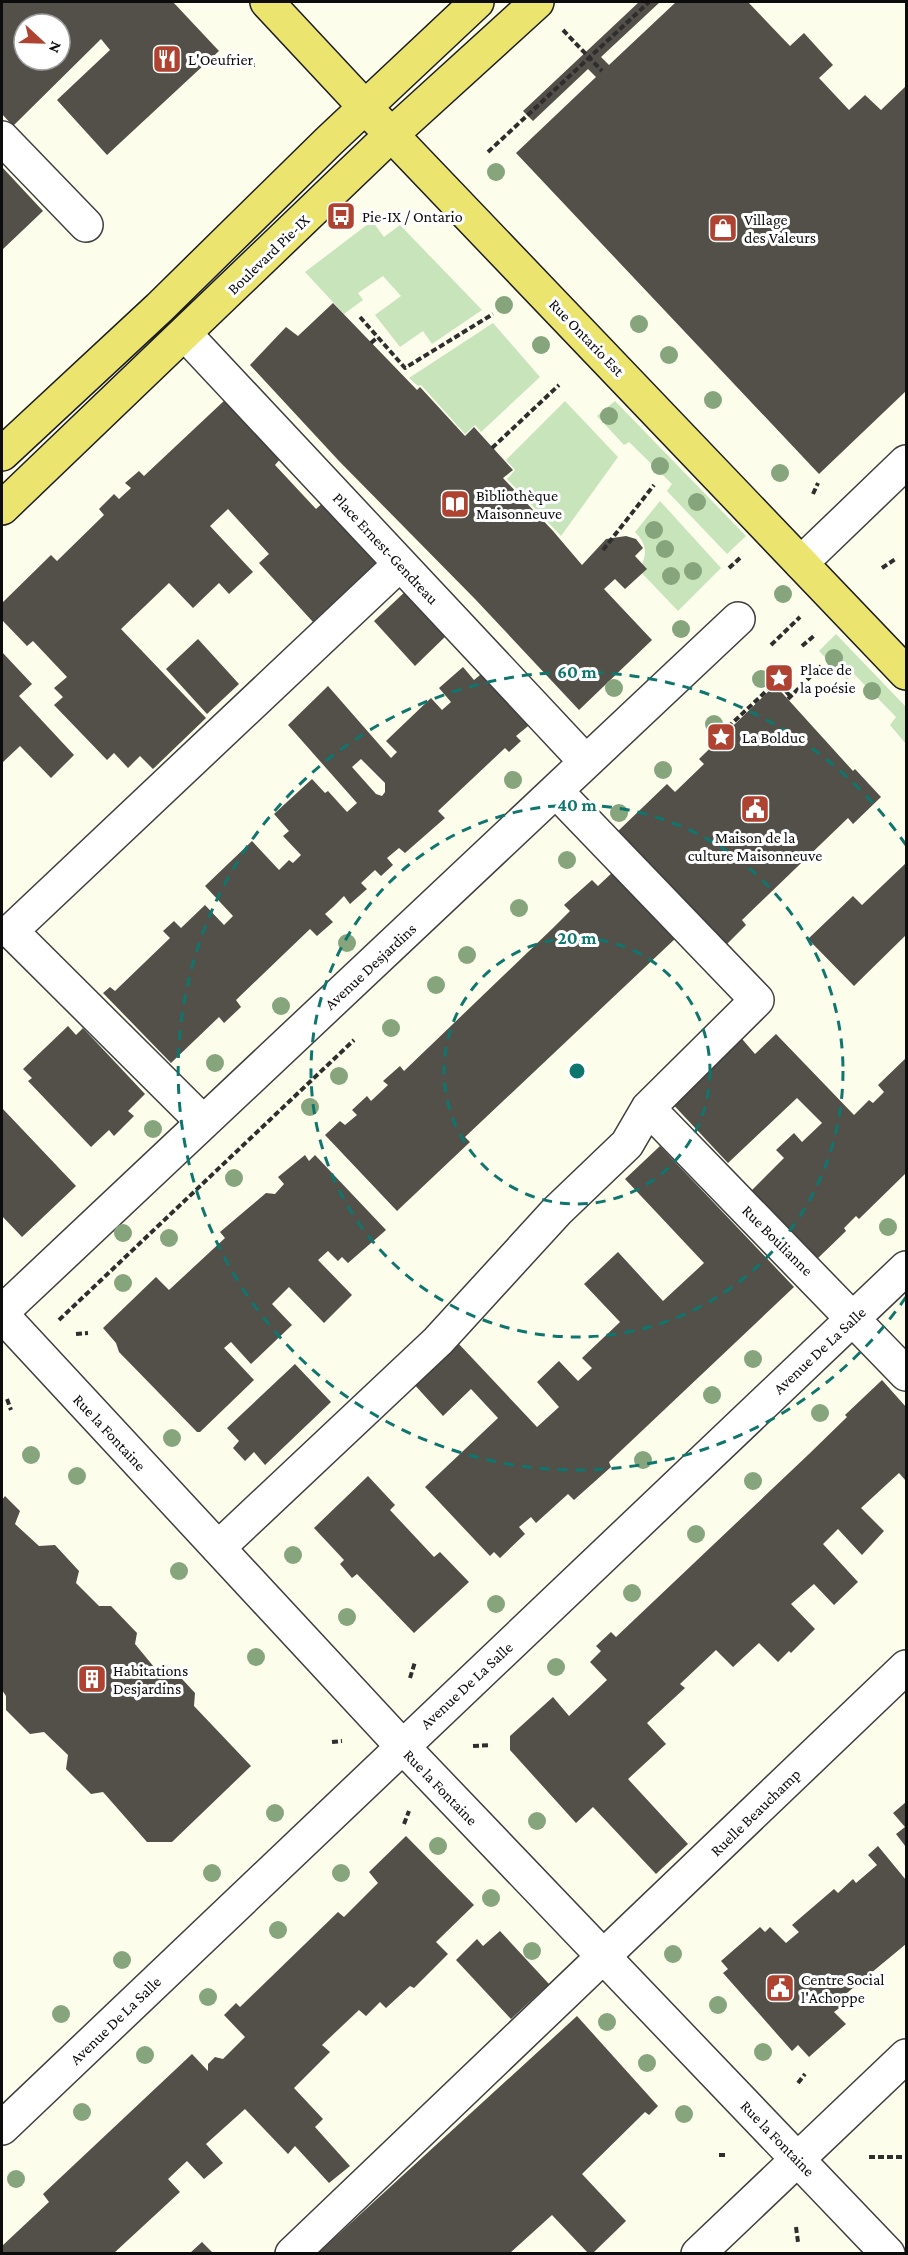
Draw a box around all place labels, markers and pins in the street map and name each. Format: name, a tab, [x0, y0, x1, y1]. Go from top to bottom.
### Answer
restaurant icon: L'Oeufrier	[151, 43, 183, 75]
place label: L'Oeufrier	[188, 51, 254, 68]
bus stop icon: Pie-IX / Ontario	[325, 200, 357, 232]
place label: Pie-IX / Ontario	[362, 208, 463, 225]
place label: Village des Valeurs	[744, 211, 816, 246]
shop icon: Village des Valeurs	[707, 212, 739, 244]
place label: Bibliothèque Maisonneuve	[476, 487, 562, 522]
library icon: Bibliothèque Maisonneuve	[439, 488, 471, 520]
place label: Place de la poésie	[800, 661, 855, 697]
place icon: Place de la poésie	[763, 662, 795, 694]
place icon: La Bolduc	[705, 721, 737, 753]
place label: La Bolduc	[742, 729, 805, 746]
public building icon: Maison de la culture Maisonneuve	[739, 793, 771, 825]
place label: Maison de la culture Maisonneuve	[688, 829, 822, 864]
centre of rings	[567, 1061, 587, 1081]
place label: Habitations Desjardins	[113, 1662, 188, 1698]
building icon: Habitations Desjardins	[76, 1663, 108, 1695]
place label: Centre Social l'Achoppe	[801, 1971, 885, 2007]
public building icon: Centre Social l'Achoppe	[764, 1972, 796, 2004]

